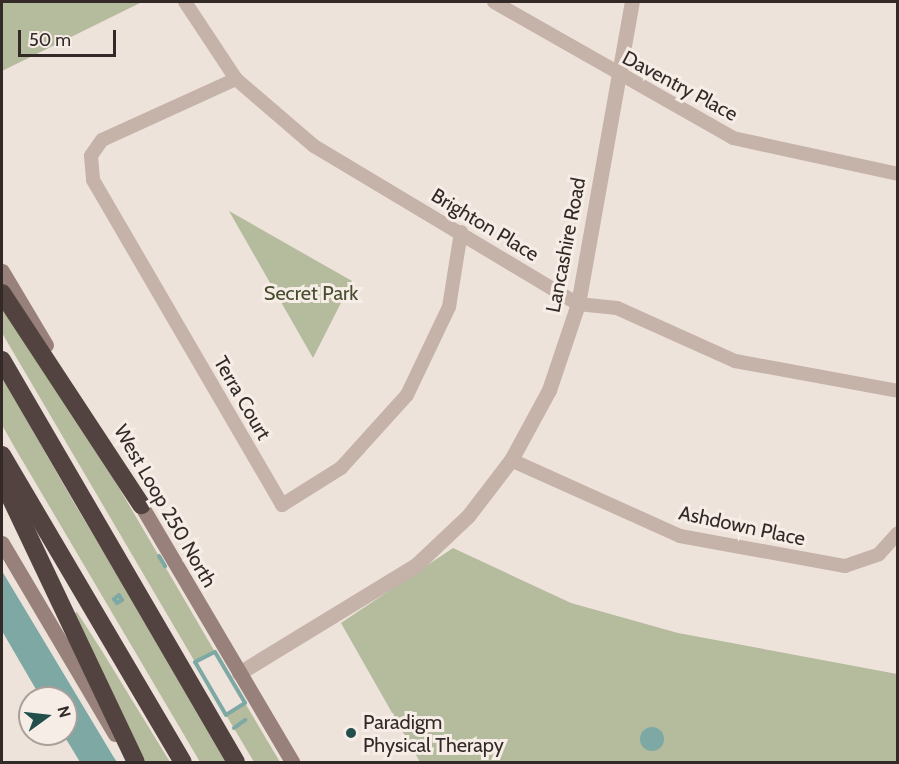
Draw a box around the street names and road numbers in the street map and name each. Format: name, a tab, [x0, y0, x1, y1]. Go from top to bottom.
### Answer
street label: Daventry Place	[618, 46, 742, 126]
street label: Lancashire Road	[541, 175, 591, 315]
street label: Brighton Place	[427, 184, 543, 266]
street label: Terra Court	[208, 352, 276, 444]
street label: West Loop 250 North	[109, 420, 221, 592]
street label: Ashdown Place	[677, 501, 807, 551]

